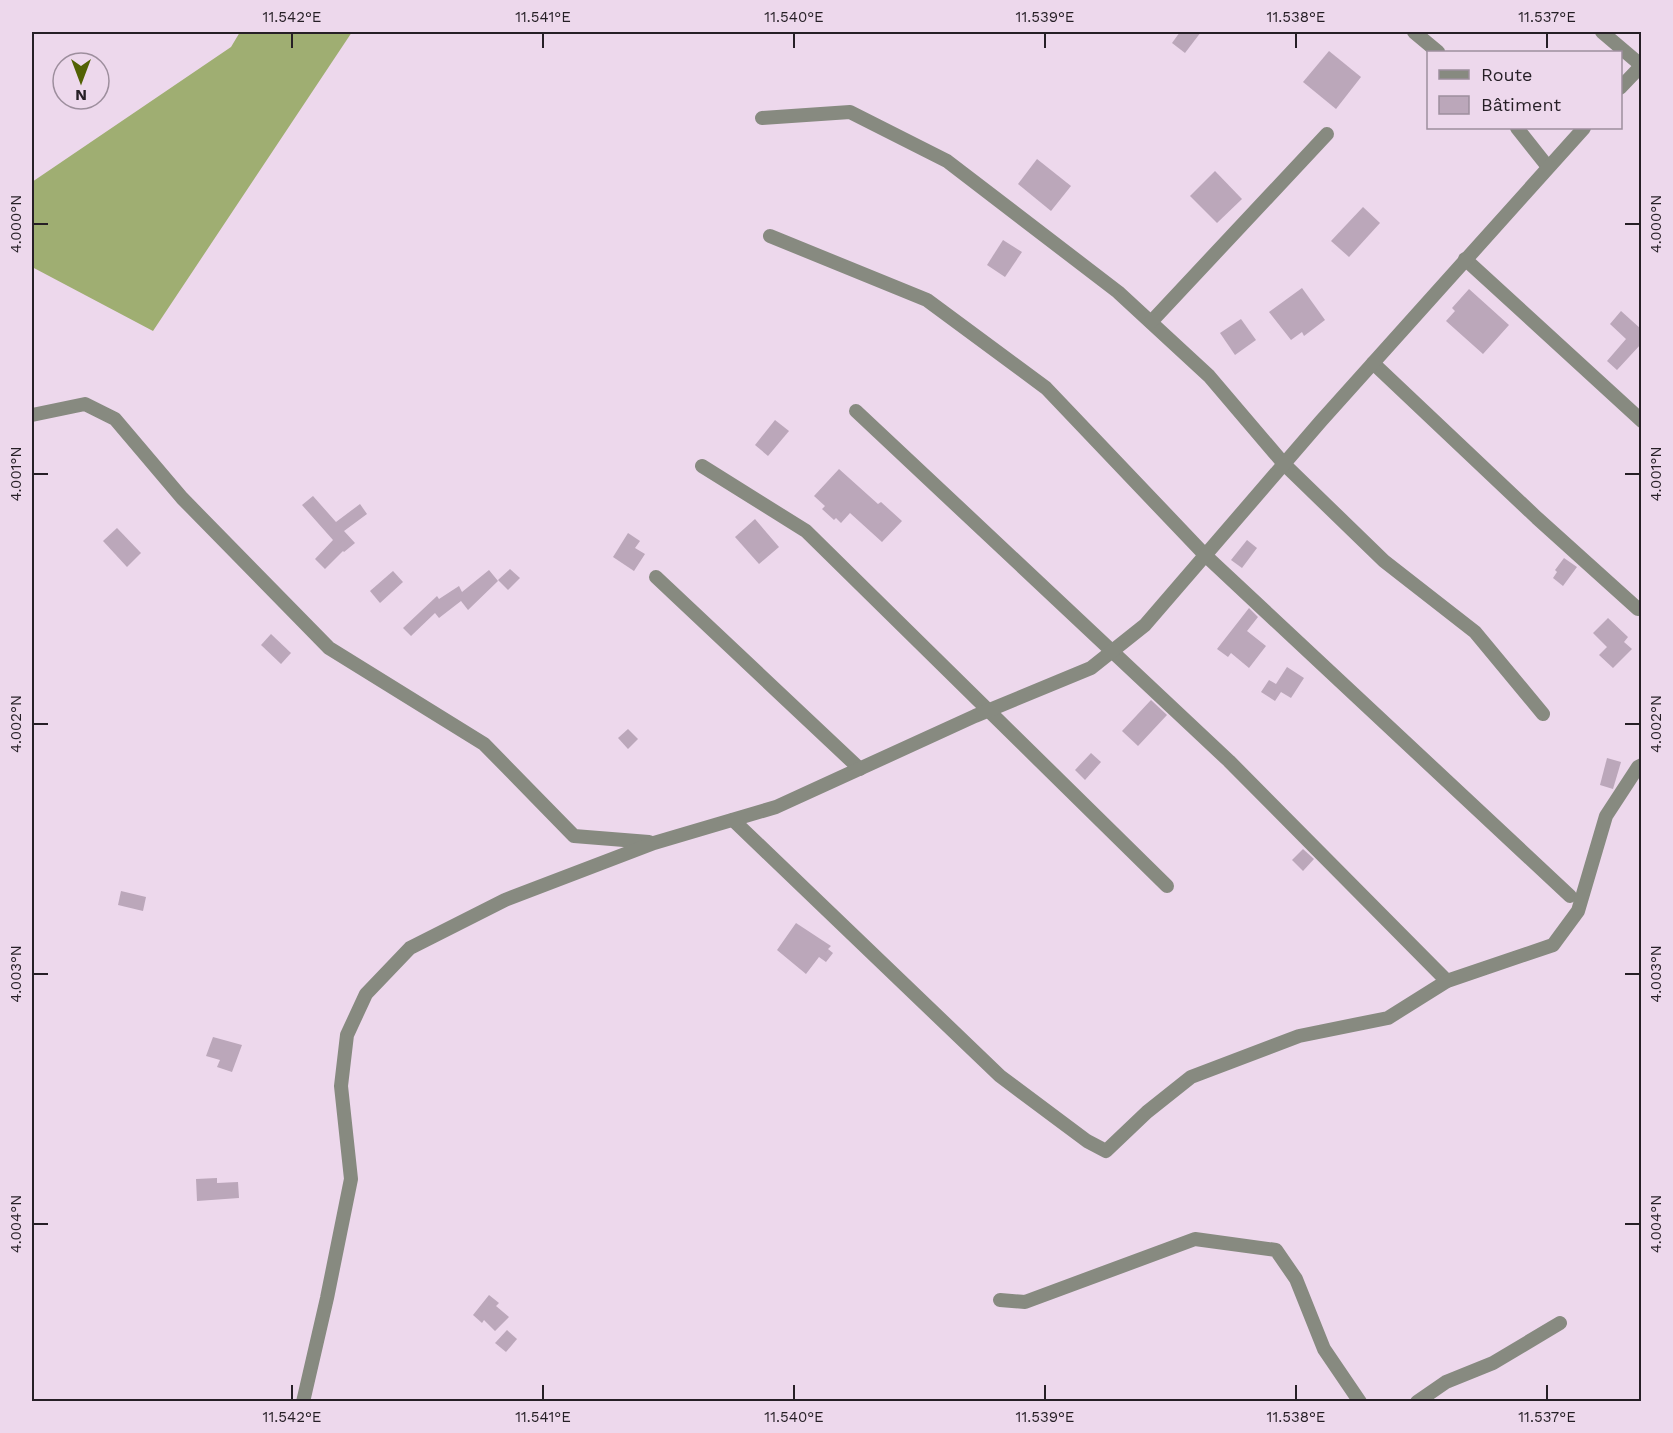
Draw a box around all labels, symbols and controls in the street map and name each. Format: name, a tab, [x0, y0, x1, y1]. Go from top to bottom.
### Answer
text: 11.542°E	[263, 8, 321, 26]
text: 11.541°E	[515, 8, 571, 26]
text: 11.540°E	[764, 8, 824, 26]
text: 11.539°E	[1016, 8, 1074, 26]
text: 11.538°E	[1267, 8, 1325, 26]
text: 11.537°E	[1518, 8, 1576, 26]
north arrow	[51, 51, 111, 111]
legend	[1427, 51, 1622, 129]
text: Route	[1481, 64, 1533, 85]
text: N	[75, 86, 87, 105]
text: Bâtiment	[1481, 94, 1561, 115]
text: 4.000°N	[7, 195, 25, 253]
text: 4.000°N	[1647, 195, 1665, 253]
text: 4.001°N	[7, 446, 25, 502]
text: 4.001°N	[1647, 446, 1665, 502]
text: 4.002°N	[7, 695, 25, 753]
text: 4.002°N	[1647, 695, 1665, 753]
text: 4.003°N	[7, 945, 25, 1003]
text: 4.003°N	[1647, 945, 1665, 1003]
text: 4.004°N	[7, 1195, 25, 1253]
text: 4.004°N	[1647, 1195, 1665, 1253]
text: 11.542°E	[263, 1408, 321, 1426]
text: 11.541°E	[515, 1408, 571, 1426]
text: 11.540°E	[764, 1408, 824, 1426]
text: 11.539°E	[1016, 1408, 1074, 1426]
text: 11.538°E	[1267, 1408, 1325, 1426]
text: 11.537°E	[1518, 1408, 1576, 1426]

